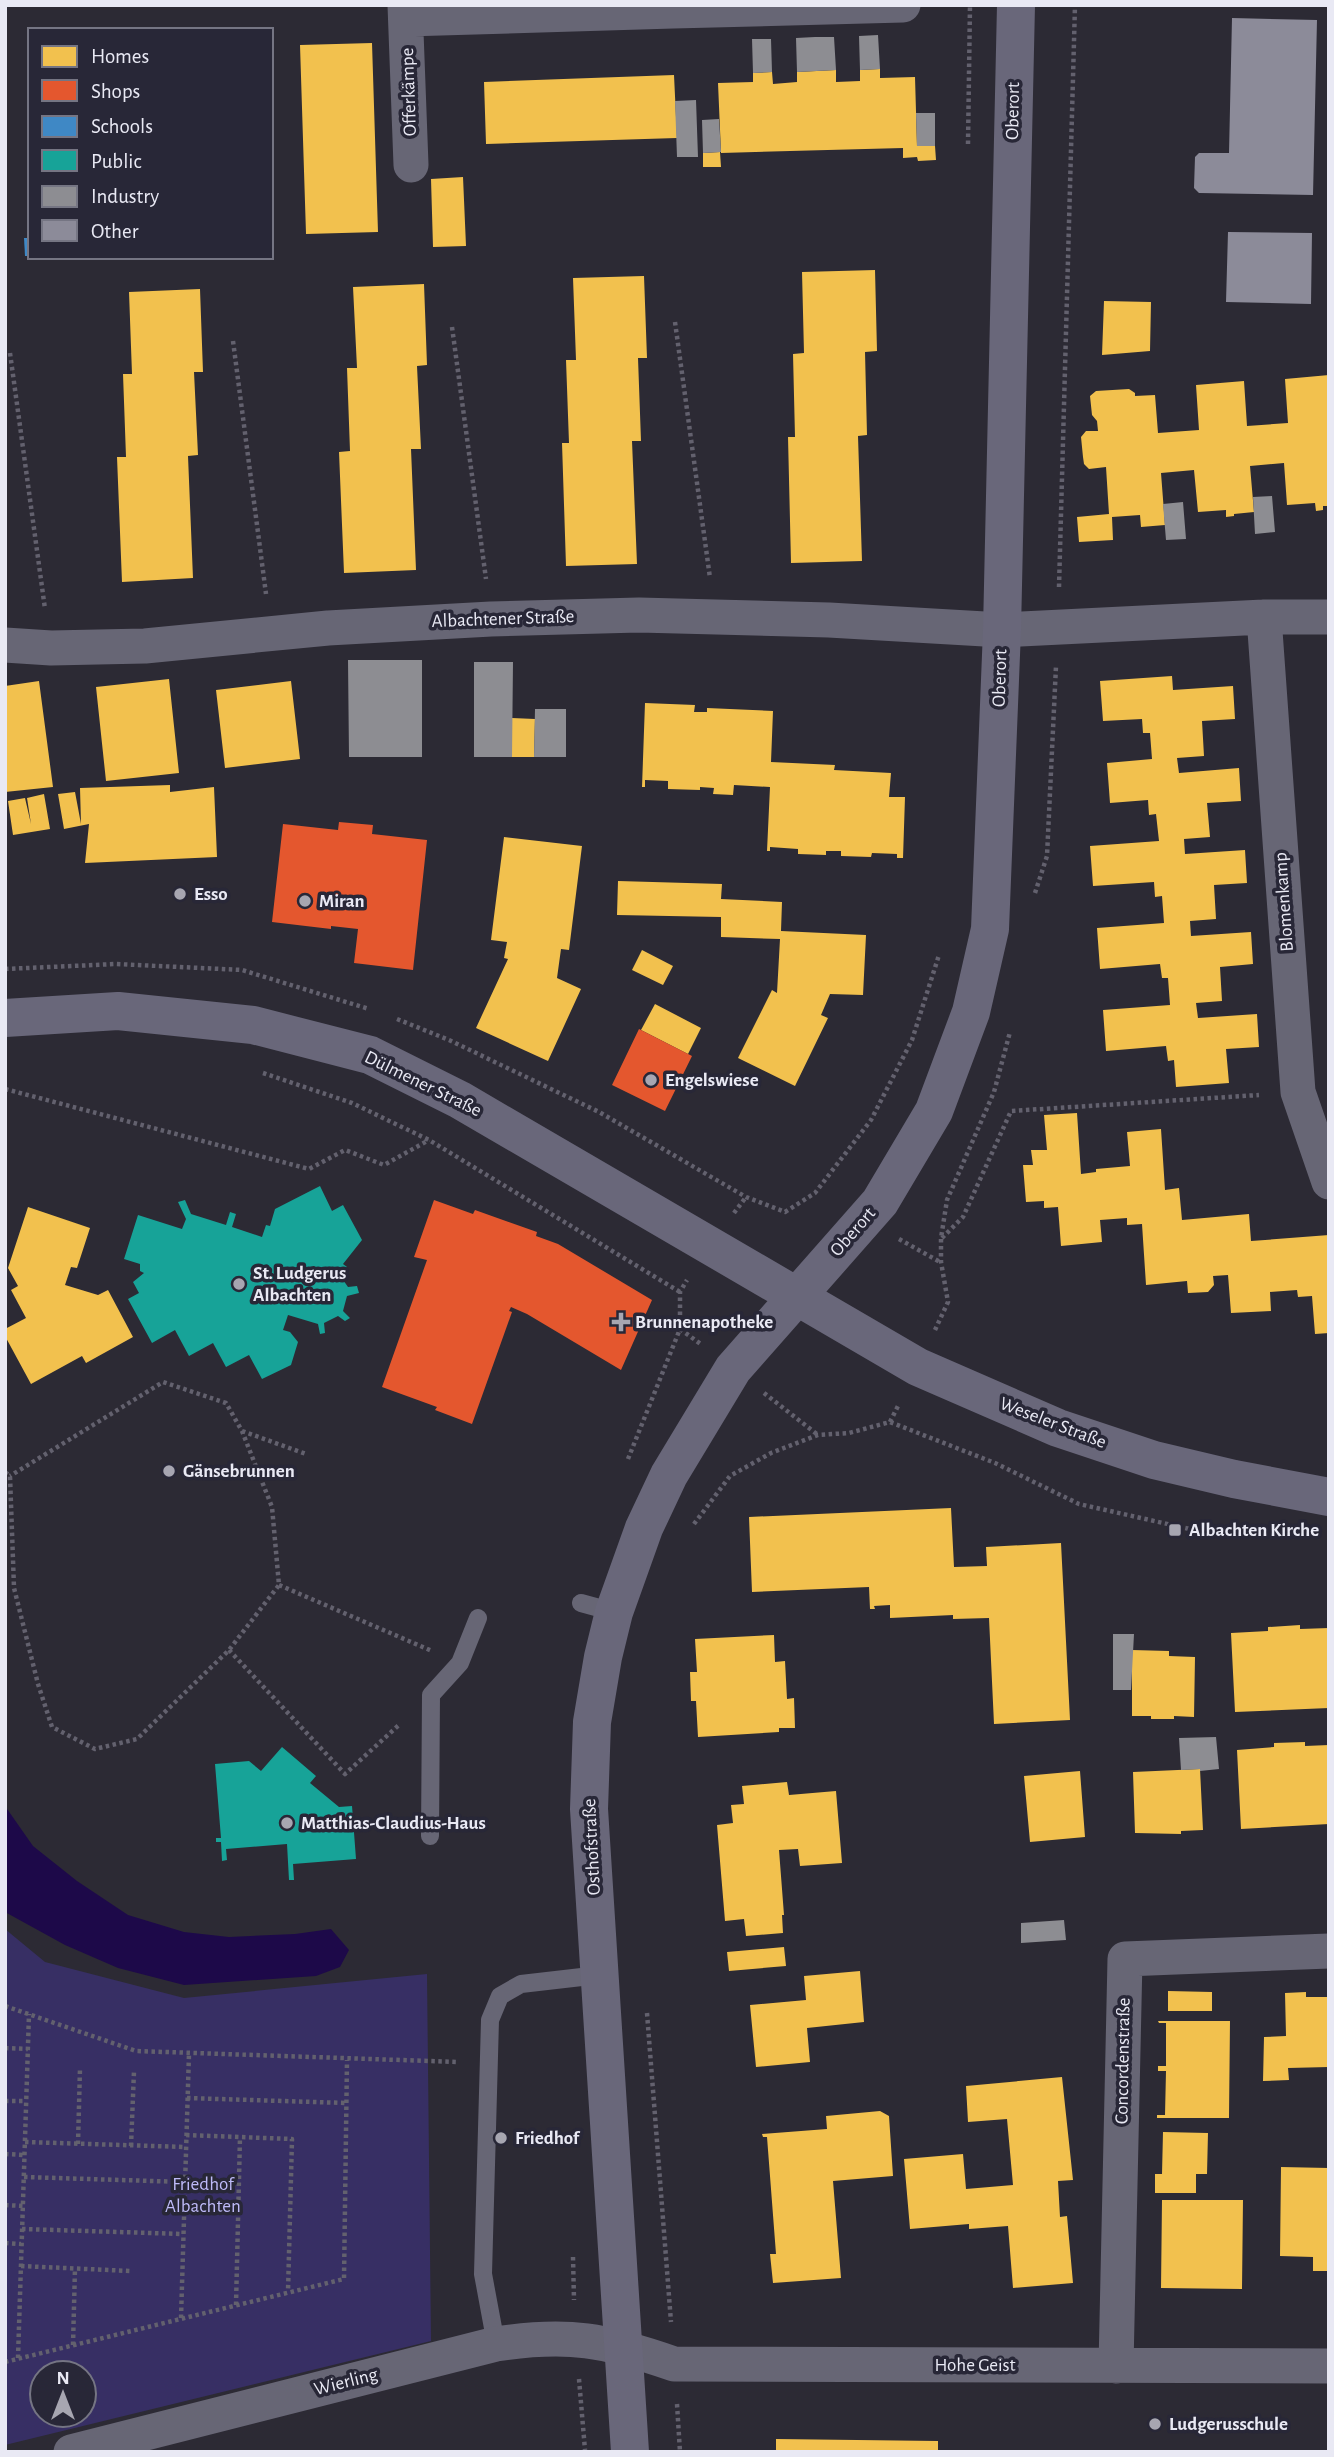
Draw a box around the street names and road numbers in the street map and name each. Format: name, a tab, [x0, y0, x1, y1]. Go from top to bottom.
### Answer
street label: Offerkämpe	[398, 47, 420, 137]
street label: Oberort	[1003, 82, 1023, 140]
street label: Albachtener Straße	[431, 607, 575, 631]
street label: Oberort	[989, 649, 1011, 707]
street label: Blomenkamp	[1271, 852, 1297, 952]
street label: Dülmener Straße	[362, 1048, 484, 1120]
street label: Oberort	[827, 1204, 879, 1260]
street label: Weseler Straße	[997, 1394, 1109, 1452]
street label: Osthofstraße	[580, 1798, 604, 1896]
street label: Concordenstraße	[1112, 1998, 1134, 2124]
street label: Hohe Geist	[934, 2356, 1016, 2375]
street label: Wierling	[312, 2365, 380, 2399]

